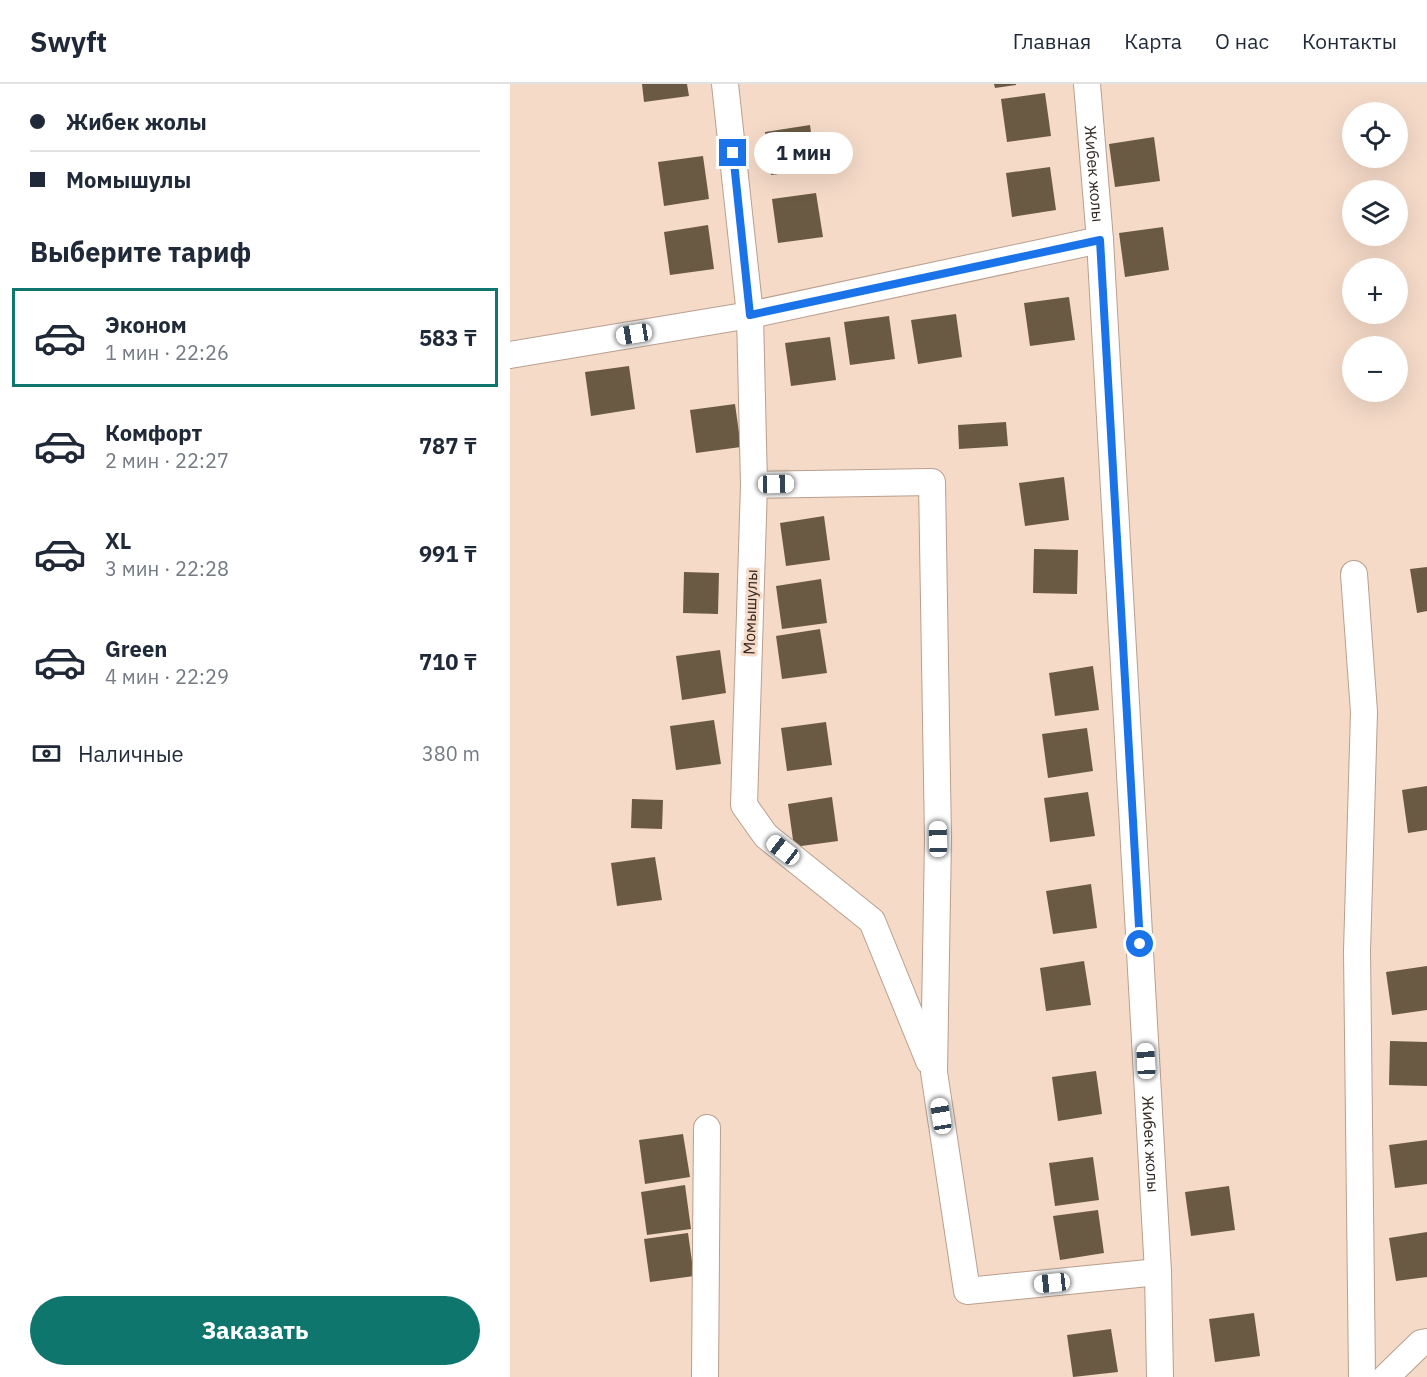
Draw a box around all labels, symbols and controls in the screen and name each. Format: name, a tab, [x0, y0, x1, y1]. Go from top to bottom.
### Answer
text: Swyft	[30, 23, 107, 60]
text: Главная	[1013, 27, 1091, 55]
text: Карта	[1124, 27, 1182, 55]
text: О нас	[1215, 27, 1269, 55]
text: Контакты	[1302, 27, 1397, 55]
map controls	[1342, 102, 1408, 402]
button: locate	[1342, 102, 1408, 168]
text: Жибек жолы	[66, 107, 207, 136]
street label: Жибек жолы	[1080, 125, 1108, 223]
callout: 1 мин	[754, 132, 853, 174]
route end	[719, 139, 746, 166]
text: 1 мин	[776, 139, 831, 166]
text: Момышулы	[66, 165, 191, 194]
button: layers	[1342, 180, 1408, 246]
text: Выберите тариф	[30, 234, 251, 269]
button: +	[1342, 258, 1408, 324]
text: Эконом	[105, 310, 187, 339]
icon: car	[33, 311, 87, 365]
car	[615, 322, 653, 346]
text: 583 ₸	[419, 323, 477, 352]
button: −	[1342, 336, 1408, 402]
text: 1 мин · 22:26	[105, 339, 229, 366]
text: Комфорт	[105, 418, 202, 447]
icon: car	[33, 419, 87, 473]
text: 787 ₸	[419, 431, 477, 460]
text: 2 мин · 22:27	[105, 447, 229, 474]
car	[758, 475, 794, 493]
text: XL	[105, 526, 131, 555]
icon: car	[33, 527, 87, 581]
text: 991 ₸	[419, 539, 477, 568]
text: 3 мин · 22:28	[105, 555, 229, 582]
street label: Момышулы	[739, 569, 761, 655]
text: Green	[105, 634, 167, 663]
icon: car	[33, 635, 87, 689]
text: 710 ₸	[419, 647, 477, 676]
text: 4 мин · 22:29	[105, 663, 229, 690]
icon: cash	[30, 737, 63, 770]
text: Наличные	[78, 739, 184, 768]
text: 380 m	[422, 740, 480, 767]
car	[929, 821, 947, 857]
car	[763, 832, 803, 868]
route start	[1126, 930, 1153, 957]
car	[1136, 1043, 1156, 1079]
street label: Жибек жолы	[1138, 1095, 1164, 1193]
car	[929, 1097, 953, 1135]
car	[1033, 1272, 1071, 1294]
button: Заказать	[30, 1296, 480, 1365]

